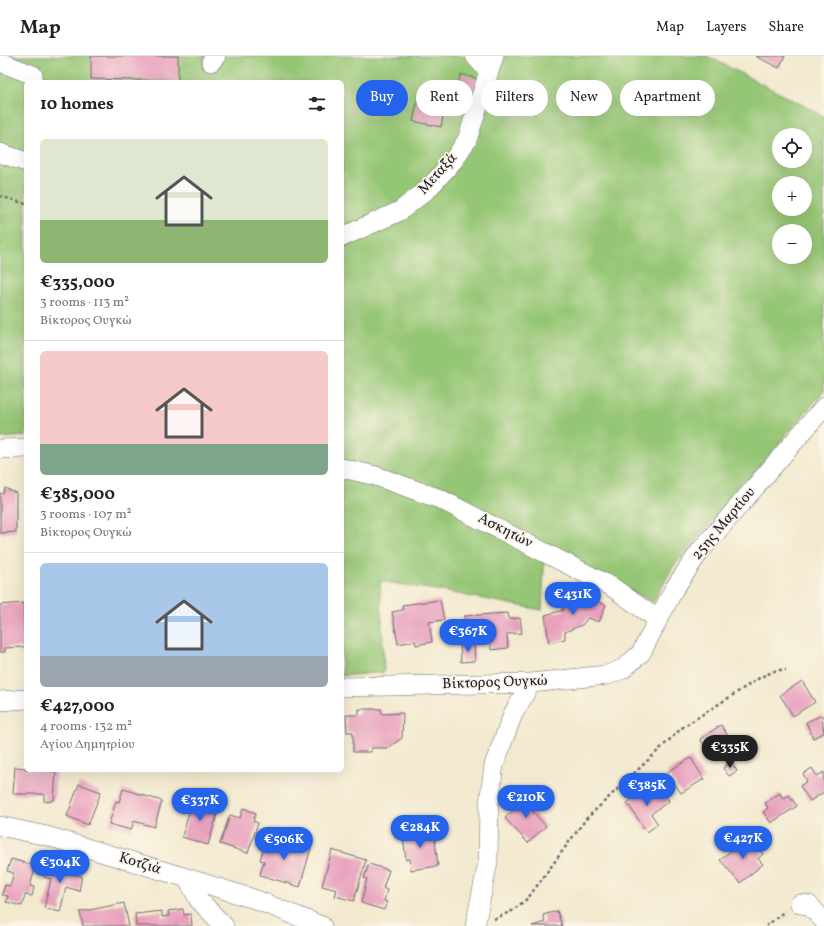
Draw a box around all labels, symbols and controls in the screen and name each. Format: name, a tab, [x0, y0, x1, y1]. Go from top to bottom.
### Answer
text: Map	[20, 15, 61, 41]
text: Map	[656, 18, 684, 37]
text: Layers	[706, 18, 746, 37]
text: Share	[768, 18, 804, 37]
chip: Buy	[356, 80, 408, 116]
chip: Rent	[416, 80, 473, 116]
chip: Filters	[481, 80, 548, 116]
chip: New	[556, 80, 612, 116]
chip: Apartment	[620, 80, 715, 116]
text: 10 homes	[40, 93, 114, 116]
icon: filters	[306, 93, 328, 115]
map controls	[772, 128, 812, 264]
button: locate	[772, 128, 812, 168]
street label: Μεταξά	[414, 148, 462, 200]
icon: home	[148, 165, 220, 237]
button: +	[772, 176, 812, 216]
button: −	[772, 224, 812, 264]
text: €335,000	[40, 271, 115, 294]
text: 3 rooms · 113 m²	[40, 294, 129, 312]
text: Βίκτορος Ουγκώ	[40, 312, 132, 330]
icon: home	[148, 377, 220, 449]
text: €385,000	[40, 483, 115, 506]
street label: 25ης Μαρτίου	[687, 483, 761, 565]
text: 3 rooms · 107 m²	[40, 506, 131, 524]
street label: Ασκητών	[474, 508, 536, 554]
text: Βίκτορος Ουγκώ	[40, 524, 132, 542]
pin: €431K	[545, 582, 601, 616]
text: €431K	[554, 586, 592, 604]
icon: home	[148, 589, 220, 661]
pin: €367K	[440, 619, 496, 653]
text: €367K	[449, 623, 487, 641]
street label: Βίκτορος Ουγκώ	[442, 671, 548, 695]
text: €427,000	[40, 695, 115, 718]
text: 4 rooms · 132 m²	[40, 718, 132, 736]
pin: €335K	[702, 735, 758, 769]
text: Αγίου Δημητρίου	[40, 736, 135, 754]
text: €335K	[711, 739, 749, 757]
pin: €385K	[619, 773, 675, 807]
text: €385K	[628, 777, 666, 795]
pin: €210K	[498, 785, 554, 819]
pin: €337K	[172, 788, 228, 822]
text: €210K	[507, 789, 546, 807]
text: €337K	[181, 792, 219, 810]
pin: €284K	[392, 815, 448, 849]
text: €284K	[400, 819, 440, 837]
pin: €427K	[715, 826, 771, 860]
pin: €506K	[256, 827, 312, 861]
text: €427K	[723, 830, 763, 848]
text: €506K	[264, 831, 304, 849]
street label: Κοτζιά	[116, 848, 164, 880]
pin: €304K	[32, 850, 88, 884]
text: €304K	[39, 854, 81, 872]

